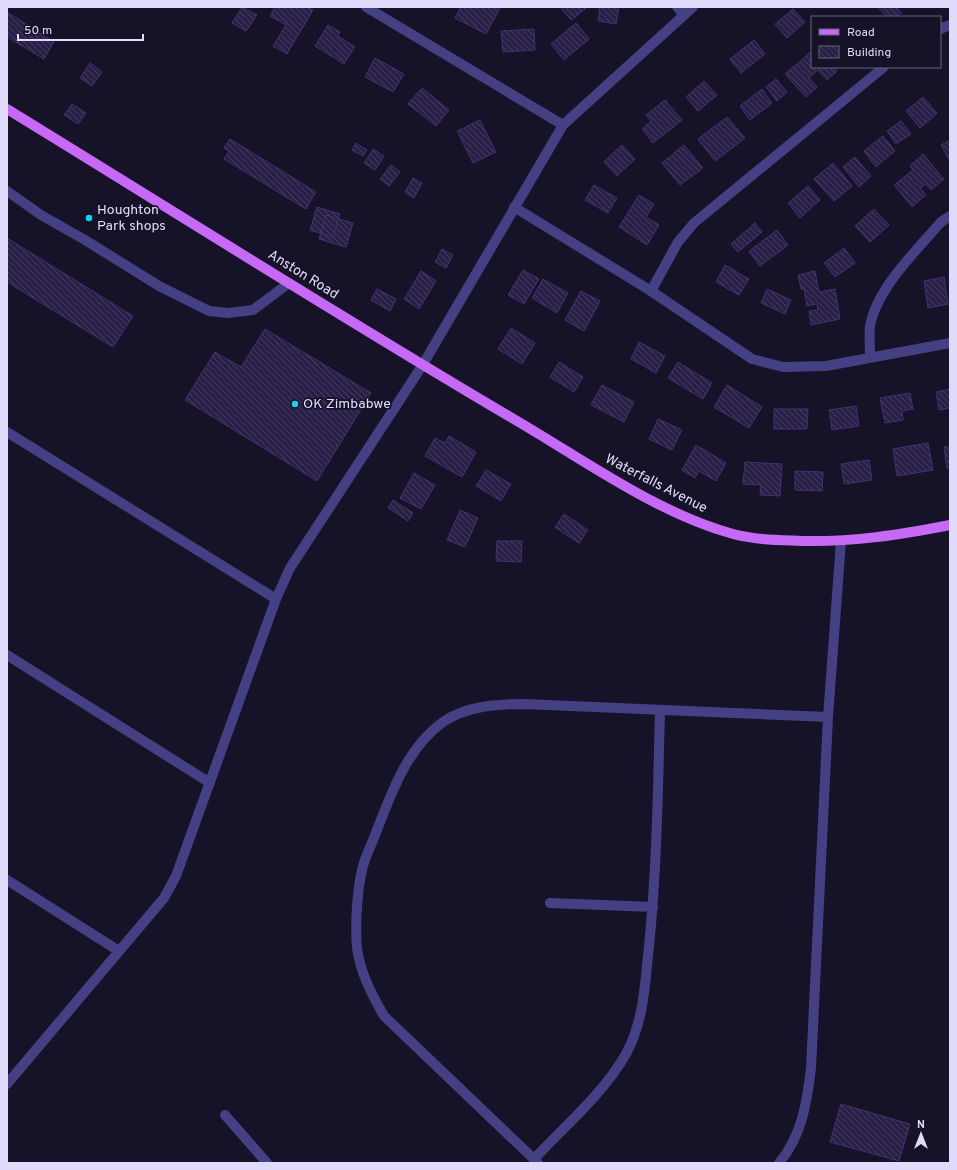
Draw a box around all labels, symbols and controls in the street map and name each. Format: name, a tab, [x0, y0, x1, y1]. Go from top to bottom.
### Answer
scale bar	[18, 16, 143, 42]
legend	[811, 16, 941, 68]
text: 50 m	[24, 23, 52, 39]
text: Road	[847, 25, 875, 41]
text: Building	[847, 45, 891, 61]
place label: Houghton Park shops	[97, 202, 166, 235]
marker: Houghton Park shops	[84, 213, 94, 223]
street label: Anston Road	[264, 247, 342, 303]
place label: OK Zimbabwe	[303, 396, 391, 413]
marker: OK Zimbabwe	[290, 399, 300, 409]
street label: Waterfalls Avenue	[602, 451, 710, 517]
north arrow	[901, 1114, 941, 1154]
text: N	[917, 1118, 925, 1132]

